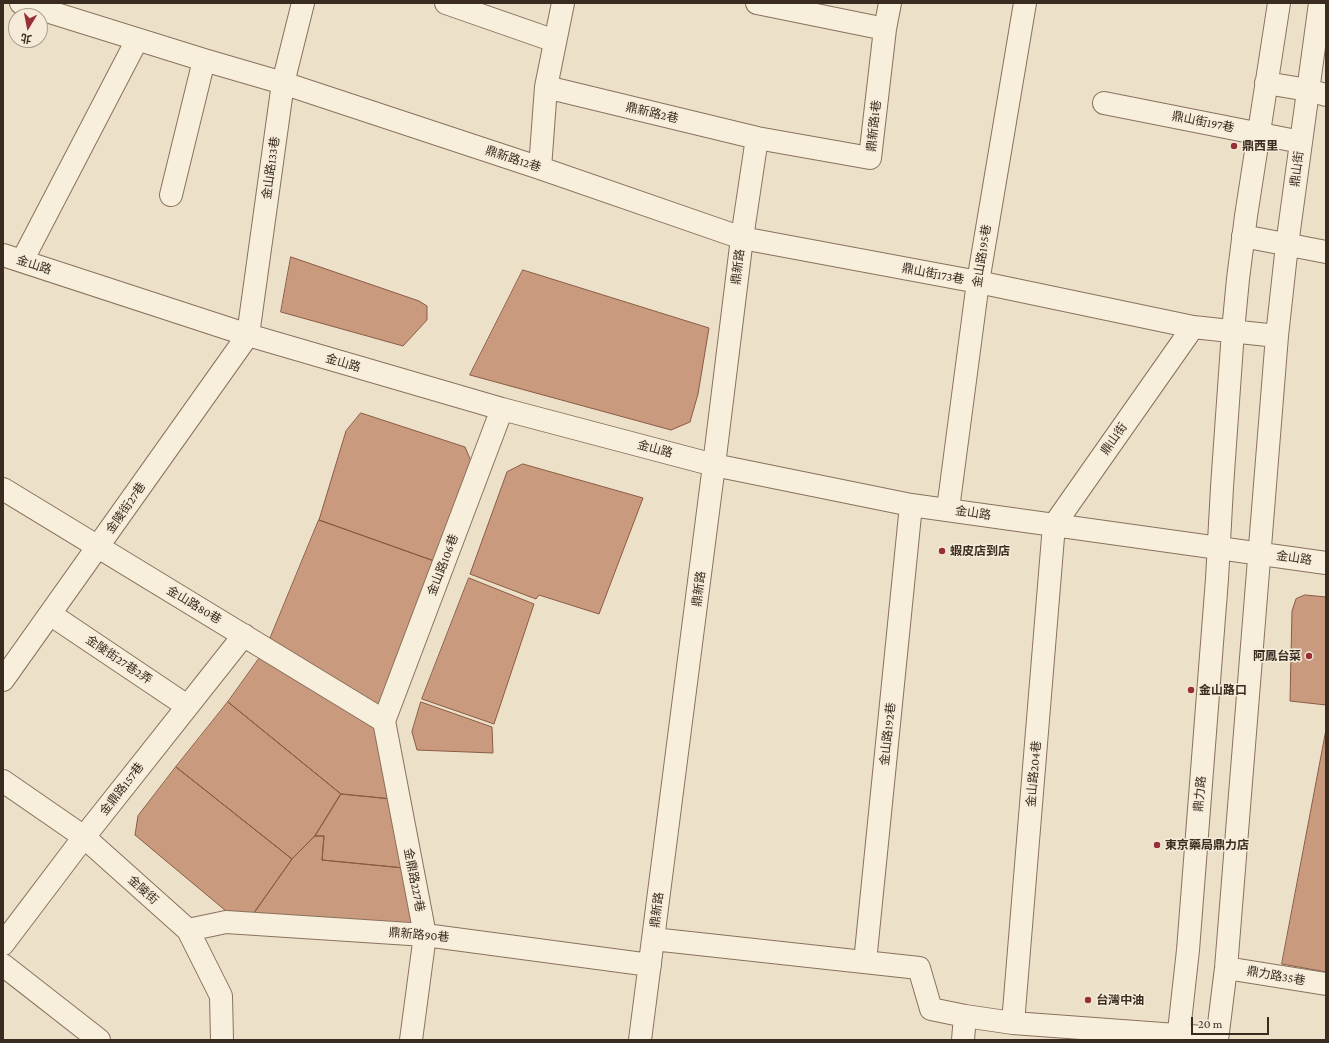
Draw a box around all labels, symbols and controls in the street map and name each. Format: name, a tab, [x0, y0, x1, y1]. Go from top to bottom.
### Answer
north arrow	[8, 8, 48, 48]
text: 北	[20, 32, 33, 46]
street label: 鼎新路1巷	[864, 99, 884, 153]
street label: 鼎新路2巷	[624, 100, 680, 126]
street label: 鼎山街197巷	[1171, 109, 1235, 135]
street label: 金山路133巷	[259, 136, 283, 200]
place label: 鼎西里	[1242, 139, 1278, 153]
marker: 鼎西里	[1229, 141, 1239, 151]
street label: 鼎新路12巷	[483, 143, 543, 175]
street label: 鼎山街	[1288, 150, 1306, 188]
street label: 金山路195巷	[970, 223, 994, 289]
street label: 鼎新路	[729, 248, 747, 286]
street label: 金山路	[15, 253, 53, 277]
street label: 鼎山街173巷	[901, 261, 965, 287]
street label: 金山路	[324, 351, 362, 375]
street label: 鼎山街	[1098, 420, 1130, 458]
street label: 金山路	[636, 437, 674, 461]
street label: 金陵街27巷	[103, 480, 149, 536]
street label: 金山路	[954, 503, 992, 523]
street label: 金山路106巷	[425, 532, 461, 598]
place label: 蝦皮店到店	[950, 544, 1010, 558]
marker: 蝦皮店到店	[937, 546, 947, 556]
street label: 金山路	[1275, 548, 1313, 568]
street label: 鼎新路	[690, 570, 708, 608]
street label: 金山路80巷	[164, 583, 224, 627]
street label: 金陵街27巷2弄	[83, 633, 155, 687]
place label: 阿鳳台菜	[1253, 649, 1301, 663]
marker: 阿鳳台菜	[1304, 651, 1314, 661]
place label: 金山路口	[1199, 683, 1247, 697]
marker: 金山路口	[1186, 685, 1196, 695]
street label: 金山路192巷	[878, 702, 898, 766]
street label: 金山路204巷	[1024, 740, 1044, 808]
street label: 金鼎路157巷	[97, 760, 147, 818]
street label: 鼎力路	[1191, 775, 1209, 813]
place label: 東京藥局鼎力店	[1165, 838, 1249, 852]
marker: 東京藥局鼎力店	[1152, 840, 1162, 850]
street label: 金鼎路227巷	[401, 847, 427, 913]
street label: 金陵街	[125, 873, 161, 907]
street label: 鼎新路	[648, 891, 666, 929]
street label: 鼎新路90巷	[388, 925, 450, 945]
street label: 鼎力路35巷	[1246, 964, 1306, 988]
place label: 台灣中油	[1096, 993, 1144, 1007]
marker: 台灣中油	[1083, 995, 1093, 1005]
scale bar	[1193, 1009, 1271, 1035]
text: 20 m	[1198, 1017, 1222, 1031]

